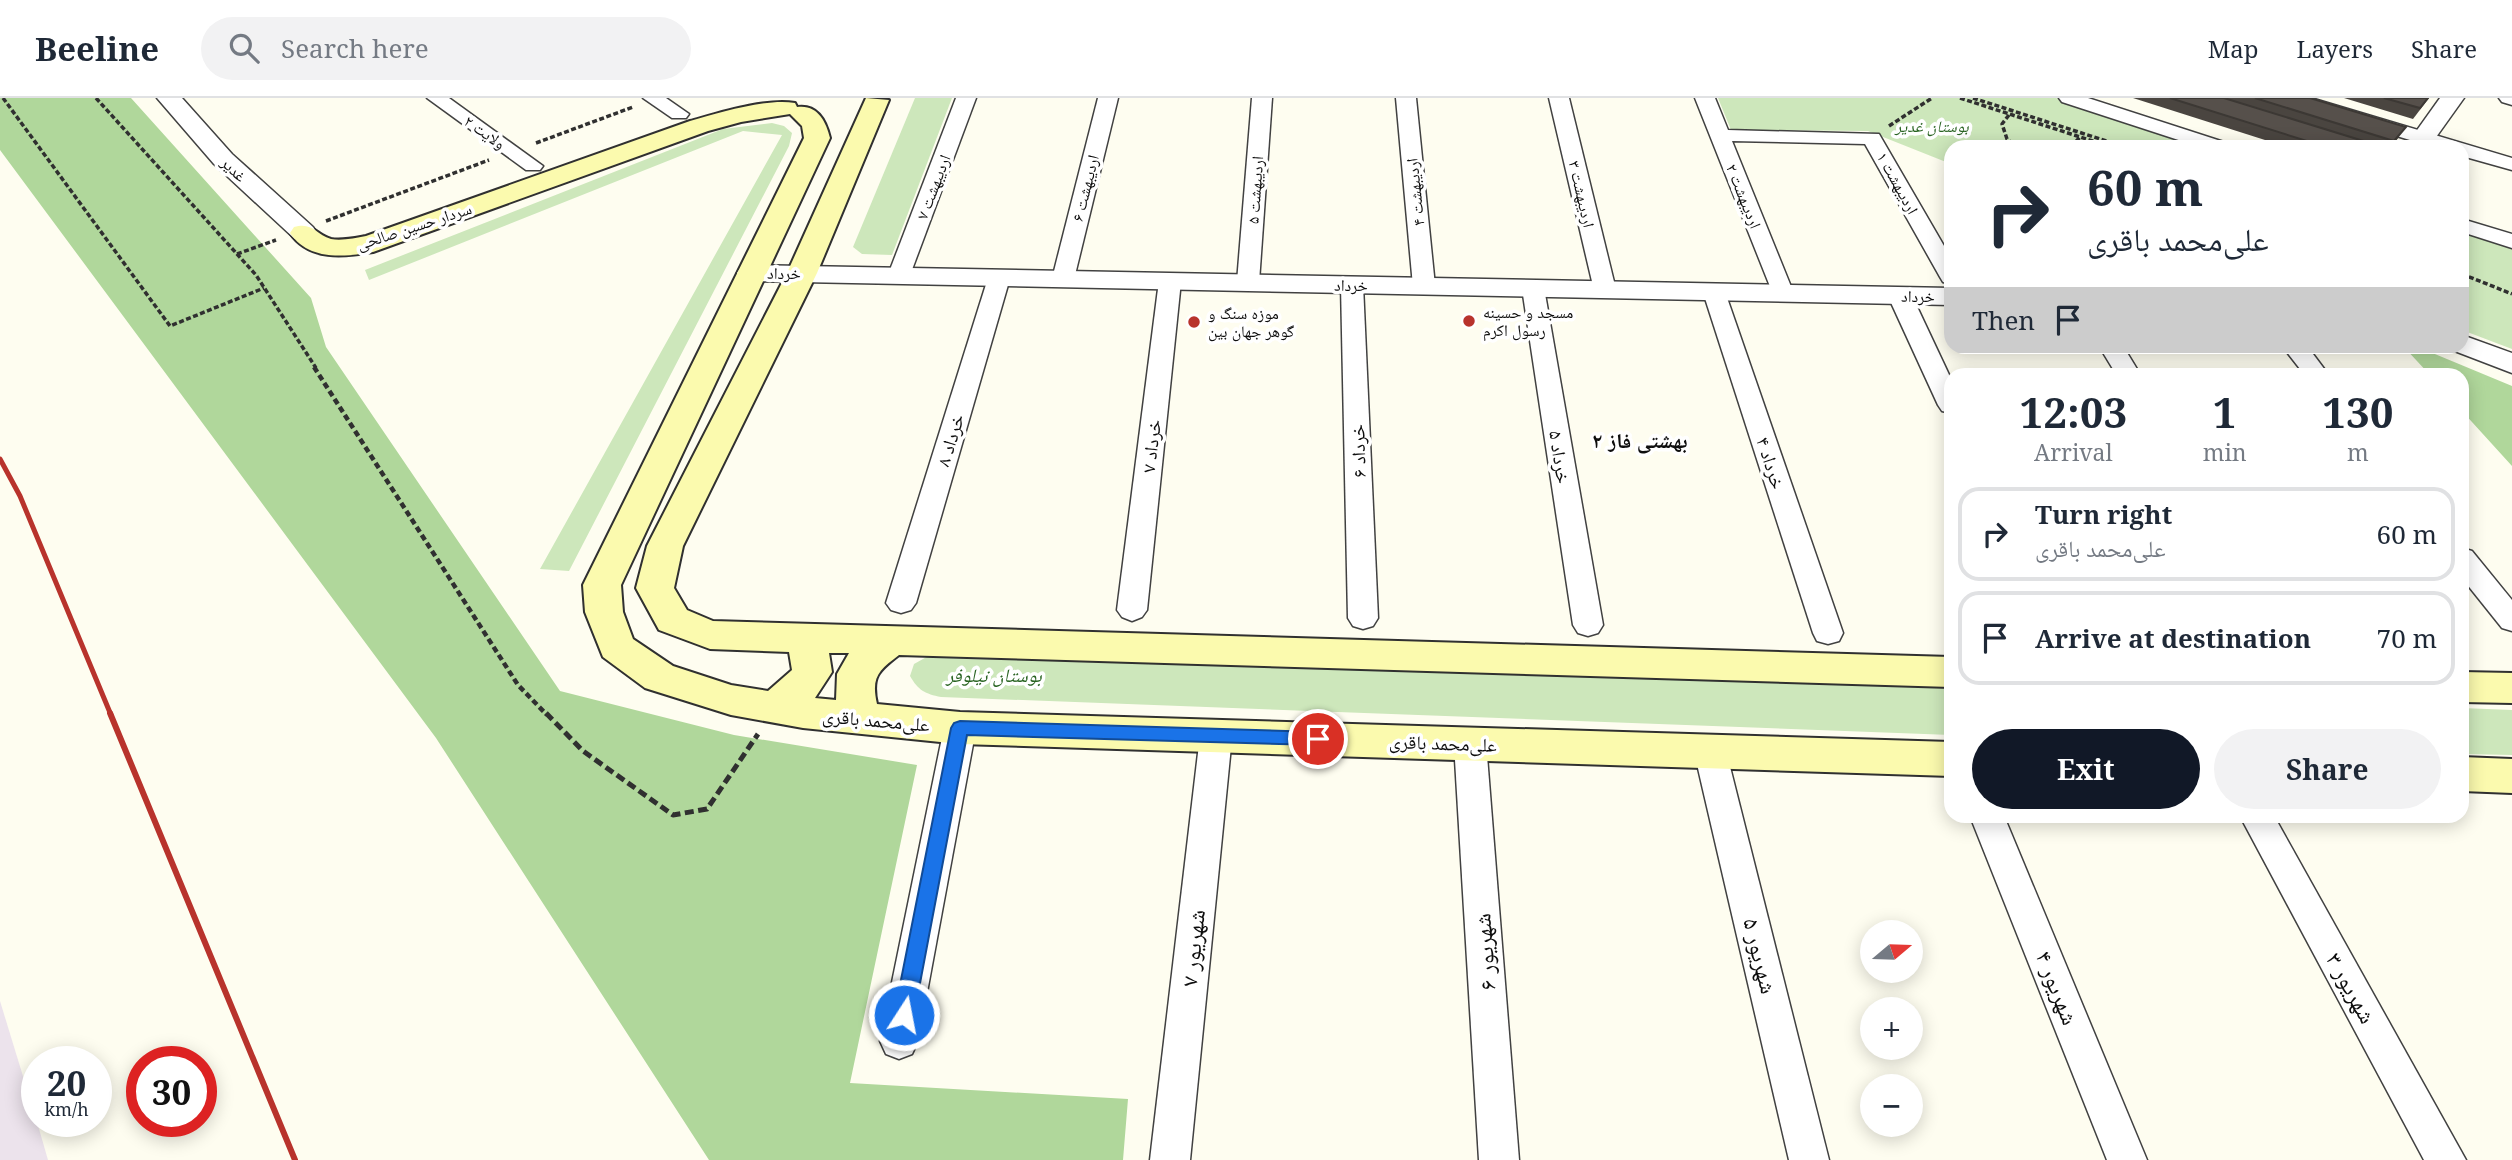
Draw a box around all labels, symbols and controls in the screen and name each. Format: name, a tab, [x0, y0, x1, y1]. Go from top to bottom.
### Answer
search box	[201, 17, 691, 80]
text: Beeline	[35, 26, 159, 71]
icon: search	[225, 29, 263, 67]
text: Search here	[281, 30, 429, 66]
text: Map	[2208, 32, 2259, 65]
text: Layers	[2297, 32, 2373, 65]
text: Share	[2411, 32, 2477, 65]
street label: ولایت ۲	[460, 110, 510, 154]
park label: بوستان غدیر	[1894, 115, 1969, 137]
street label: اردیبهشت ۱	[1872, 148, 1924, 218]
street label: غدیر	[216, 151, 252, 187]
street label: اردیبهشت ۷	[911, 151, 955, 223]
street label: اردیبهشت ۶	[1066, 152, 1104, 224]
text: 60 m	[2087, 154, 2203, 220]
street label: اردیبهشت ۵	[1242, 155, 1268, 225]
street label: اردیبهشت ۴	[1401, 157, 1429, 227]
street label: اردیبهشت ۳	[1564, 158, 1600, 230]
street label: اردیبهشت ۲	[1721, 160, 1767, 232]
icon: right	[1972, 168, 2063, 259]
street label: سردار حسین صالحی	[354, 197, 474, 255]
text: علی‌محمد باقری	[2087, 217, 2269, 260]
street label: خرداد	[767, 262, 801, 284]
street label: خرداد	[1334, 274, 1368, 296]
street label: خرداد	[1901, 285, 1935, 307]
place label: مسجد و حسینه رسول اکرم	[1483, 301, 1573, 341]
icon: arrive	[2049, 301, 2087, 339]
place label: موزه سنگ و گوهر جهان بین	[1208, 302, 1295, 342]
text: Then	[1972, 302, 2035, 338]
marker: مسجد و حسینه رسول اکرم	[1461, 313, 1477, 329]
marker: موزه سنگ و گوهر جهان بین	[1186, 314, 1202, 330]
text: 12:03	[2020, 383, 2127, 440]
text: 1	[2213, 383, 2237, 440]
text: 130	[2322, 383, 2393, 440]
street label: خرداد ۸	[930, 411, 970, 469]
street label: خرداد ۷	[1135, 418, 1167, 474]
street label: خرداد ۶	[1344, 424, 1372, 478]
district label: بهشتی فاز ۲	[1593, 426, 1687, 454]
street label: خرداد ۵	[1543, 429, 1577, 485]
street label: خرداد ۴	[1750, 434, 1792, 492]
text: Arrival	[2034, 436, 2113, 468]
text: min	[2203, 436, 2247, 468]
text: m	[2347, 436, 2369, 468]
text: Turn right	[2035, 496, 2172, 532]
icon: right	[1976, 515, 2014, 553]
text: 60 m	[2377, 516, 2437, 552]
text: علی‌محمد باقری	[2035, 532, 2166, 564]
icon: arrive	[1976, 619, 2014, 657]
text: Arrive at destination	[2035, 620, 2311, 656]
text: 70 m	[2377, 620, 2437, 656]
park label: بوستان نیلوفر	[944, 662, 1043, 688]
street label: علی‌محمد باقری	[821, 702, 931, 738]
pin	[1288, 709, 1348, 769]
icon: arrive	[1299, 720, 1337, 758]
street label: علی‌محمد باقری	[1389, 728, 1498, 758]
button: Exit	[1972, 729, 2200, 809]
button: Share	[2214, 729, 2441, 809]
street label: شهریور ۷	[1172, 908, 1212, 988]
street label: شهریور ۶	[1465, 913, 1503, 992]
street label: شهریور ۵	[1736, 915, 1786, 997]
north arrow	[1860, 920, 1923, 984]
map controls	[1860, 920, 1923, 1137]
street label: شهریور ۴	[2029, 946, 2087, 1029]
street label: شهریور ۳	[2319, 946, 2385, 1029]
position arrow	[867, 978, 941, 1052]
button: +	[1860, 997, 1923, 1060]
speed limit sign: 30	[126, 1046, 217, 1137]
text: 20	[47, 1059, 86, 1106]
button: −	[1860, 1074, 1923, 1137]
text: km/h	[44, 1097, 89, 1121]

